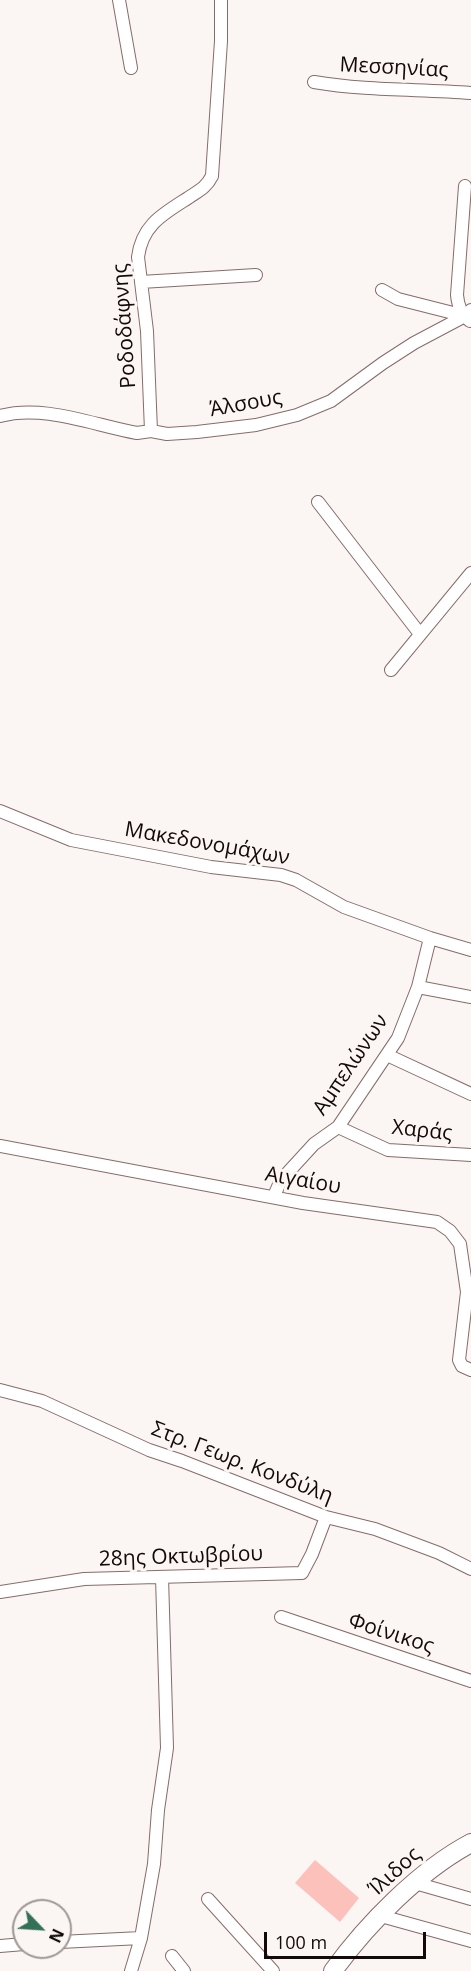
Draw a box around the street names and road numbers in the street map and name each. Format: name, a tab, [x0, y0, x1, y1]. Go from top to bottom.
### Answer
street label: Μεσσηνίας	[339, 53, 449, 83]
street label: Ροδοδάφνης	[108, 263, 142, 389]
street label: Άλσους	[208, 385, 284, 423]
street label: Μακεδονομάχων	[123, 817, 291, 871]
street label: Αμπελώνων	[308, 1010, 394, 1120]
street label: Χαράς	[391, 1115, 453, 1147]
street label: Αιγαίου	[263, 1162, 343, 1200]
street label: Στρ. Γεωρ. Κονδύλη	[148, 1417, 336, 1509]
street label: 28ης Οκτωβρίου	[98, 1542, 264, 1572]
street label: Φοίνικος	[345, 1608, 437, 1660]
street label: Ίλιδος	[364, 1842, 426, 1902]

